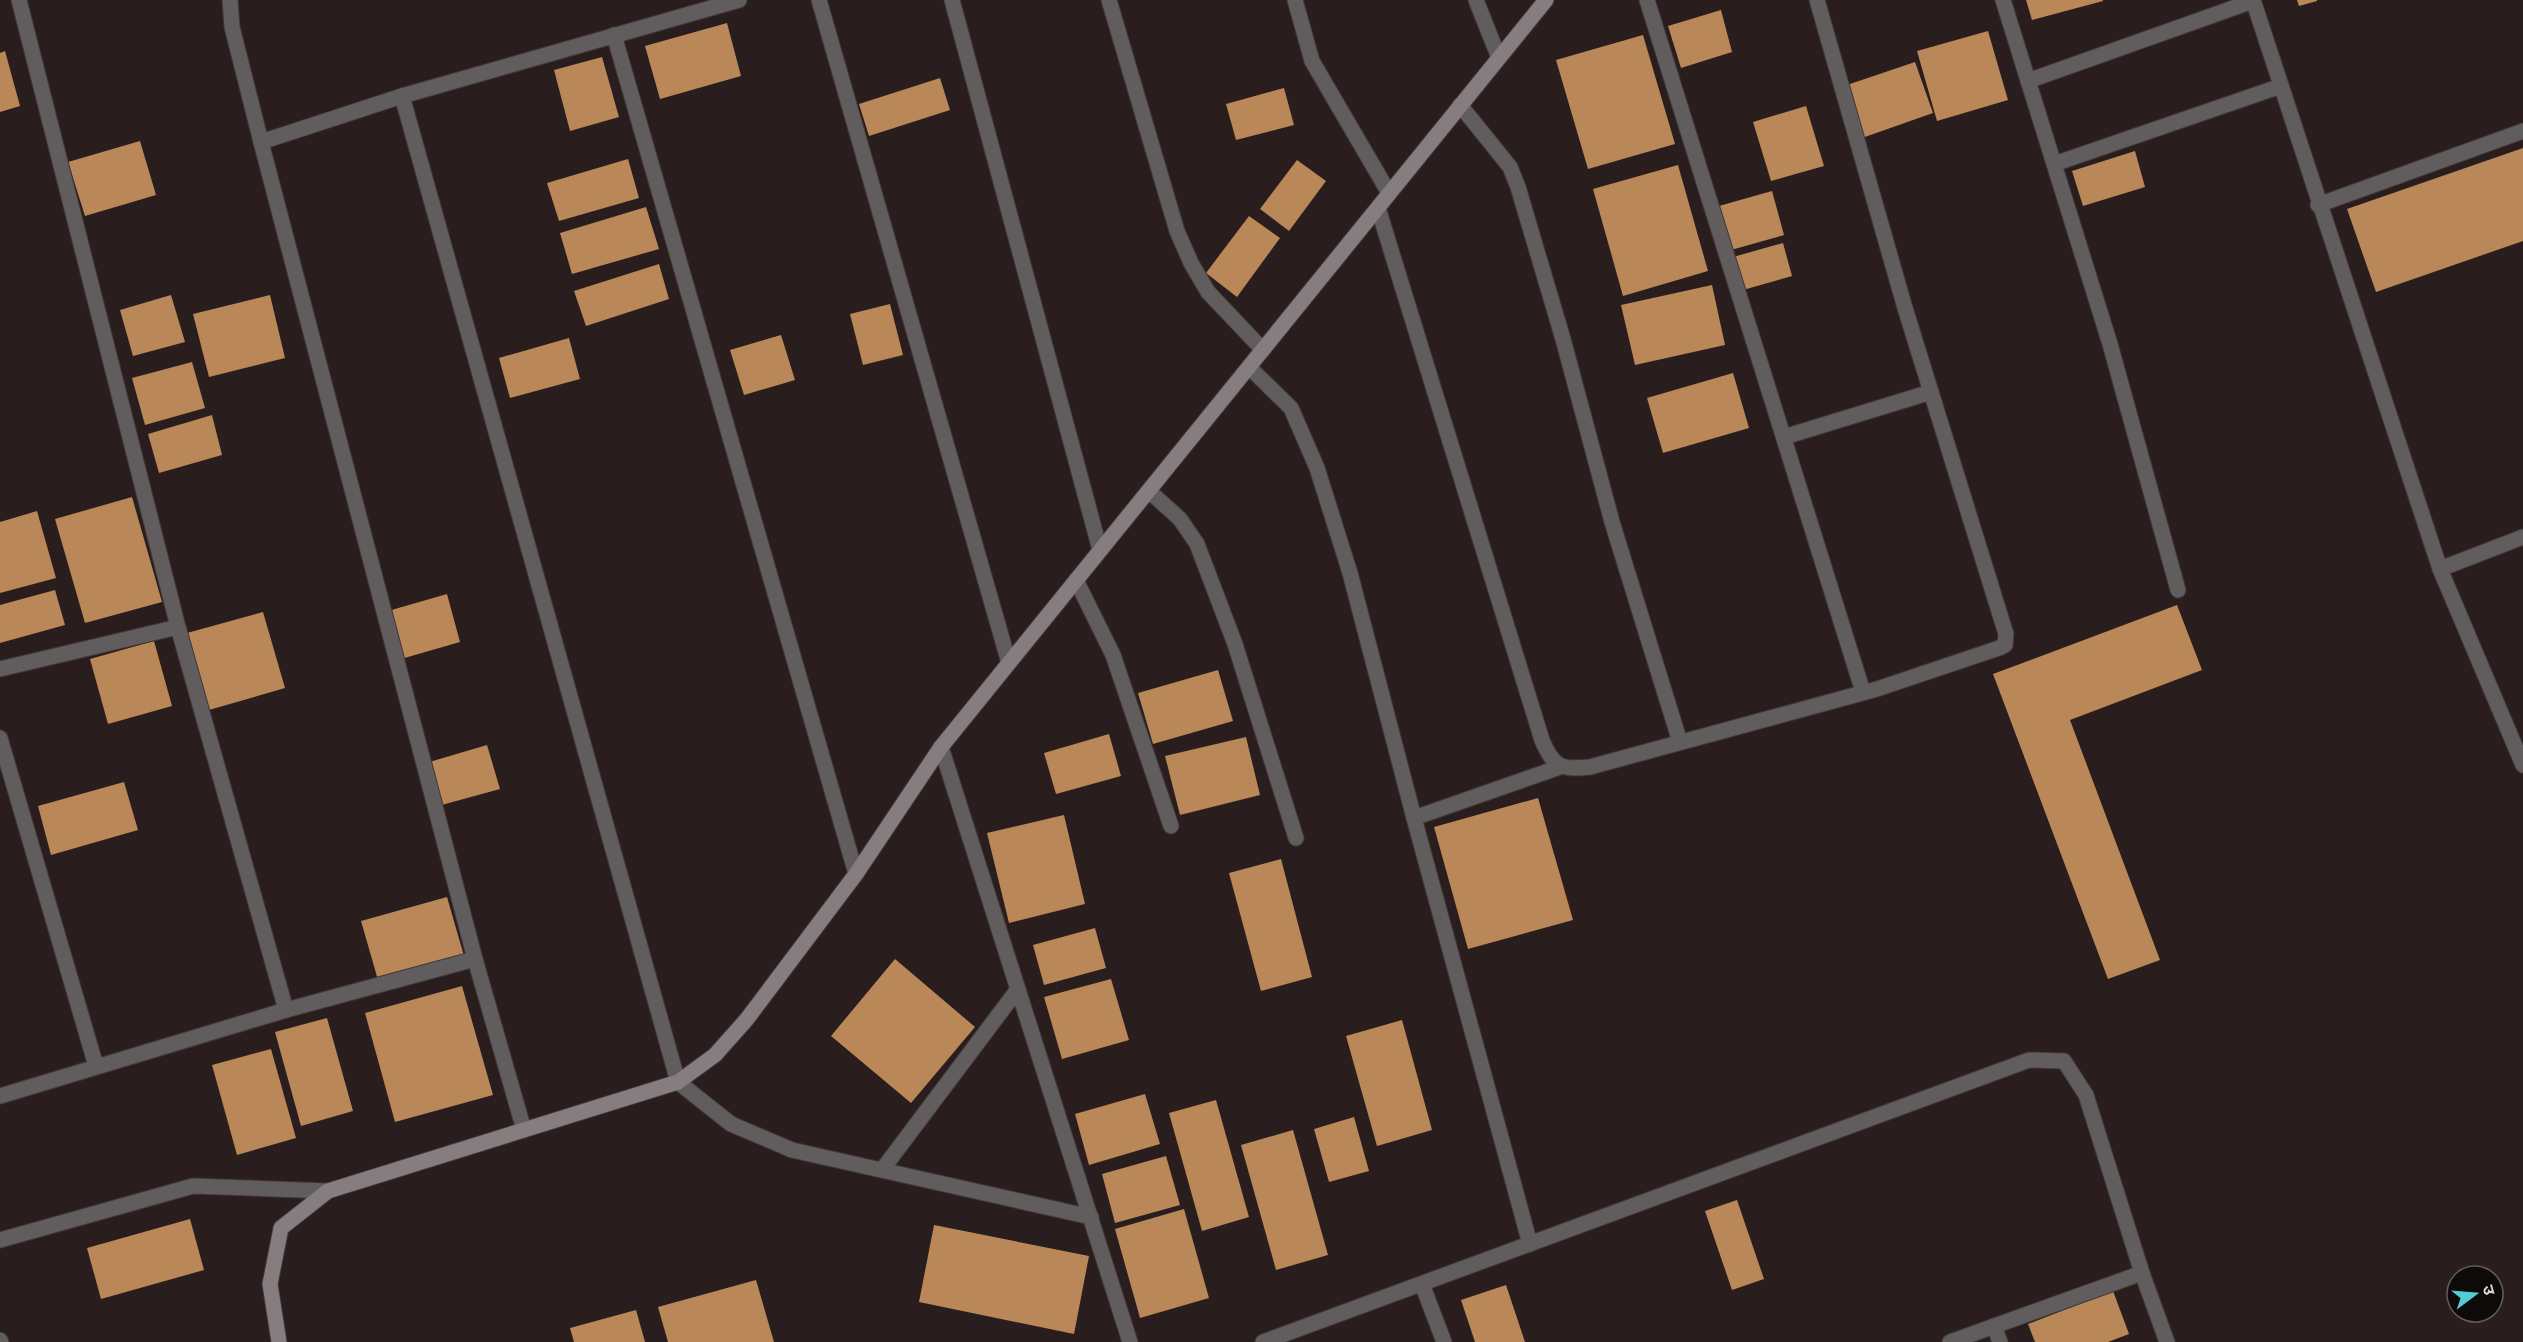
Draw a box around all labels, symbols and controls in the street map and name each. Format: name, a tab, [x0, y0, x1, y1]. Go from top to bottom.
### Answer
north arrow	[2445, 1264, 2505, 1324]
text: उ	[2477, 1283, 2500, 1298]

